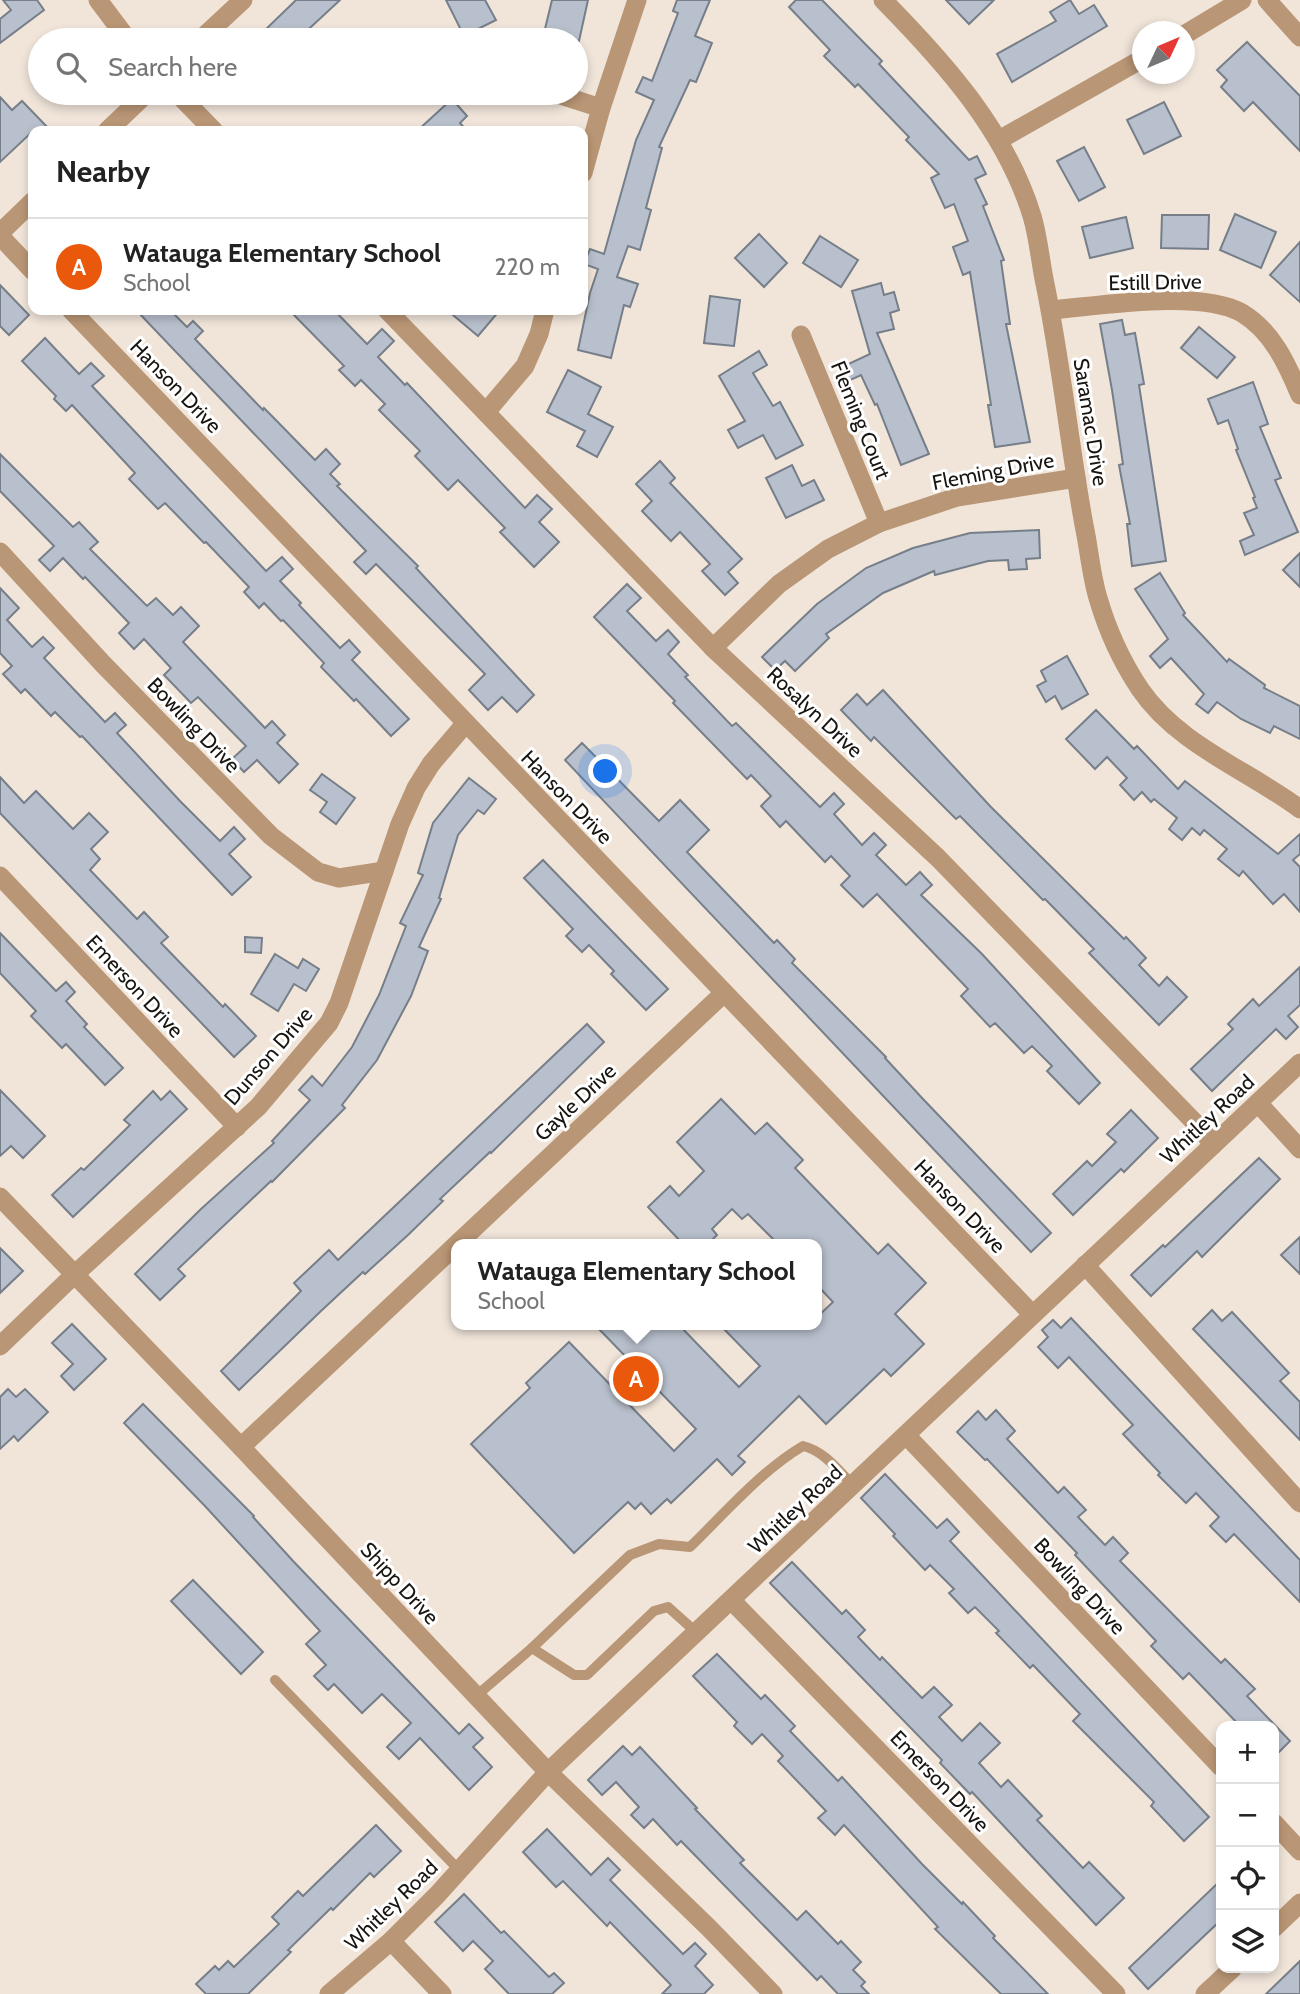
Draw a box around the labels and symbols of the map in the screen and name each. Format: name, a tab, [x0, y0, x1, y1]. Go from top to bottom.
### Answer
north arrow	[1132, 21, 1195, 84]
street label: Estill Drive	[1108, 269, 1202, 295]
street label: Hanson Drive	[125, 334, 227, 438]
street label: Saramac Drive	[1069, 356, 1113, 488]
street label: Fleming Court	[826, 357, 896, 483]
street label: Fleming Drive	[930, 447, 1056, 495]
street label: Rosalyn Drive	[762, 661, 868, 763]
street label: Bowling Drive	[142, 672, 246, 778]
street label: Hanson Drive	[516, 745, 618, 849]
your location	[588, 754, 622, 788]
street label: Emerson Drive	[81, 930, 189, 1043]
street label: Dunson Drive	[219, 1002, 318, 1110]
street label: Gayle Drive	[529, 1058, 621, 1146]
street label: Whitley Road	[1155, 1069, 1259, 1169]
street label: Hanson Drive	[909, 1154, 1011, 1258]
pin: A	[613, 1353, 659, 1405]
street label: Whitley Road	[743, 1459, 847, 1559]
street label: Bowling Drive	[1029, 1533, 1131, 1640]
street label: Shipp Drive	[356, 1537, 444, 1629]
street label: Emerson Drive	[885, 1725, 995, 1837]
street label: Whitley Road	[339, 1855, 443, 1955]

